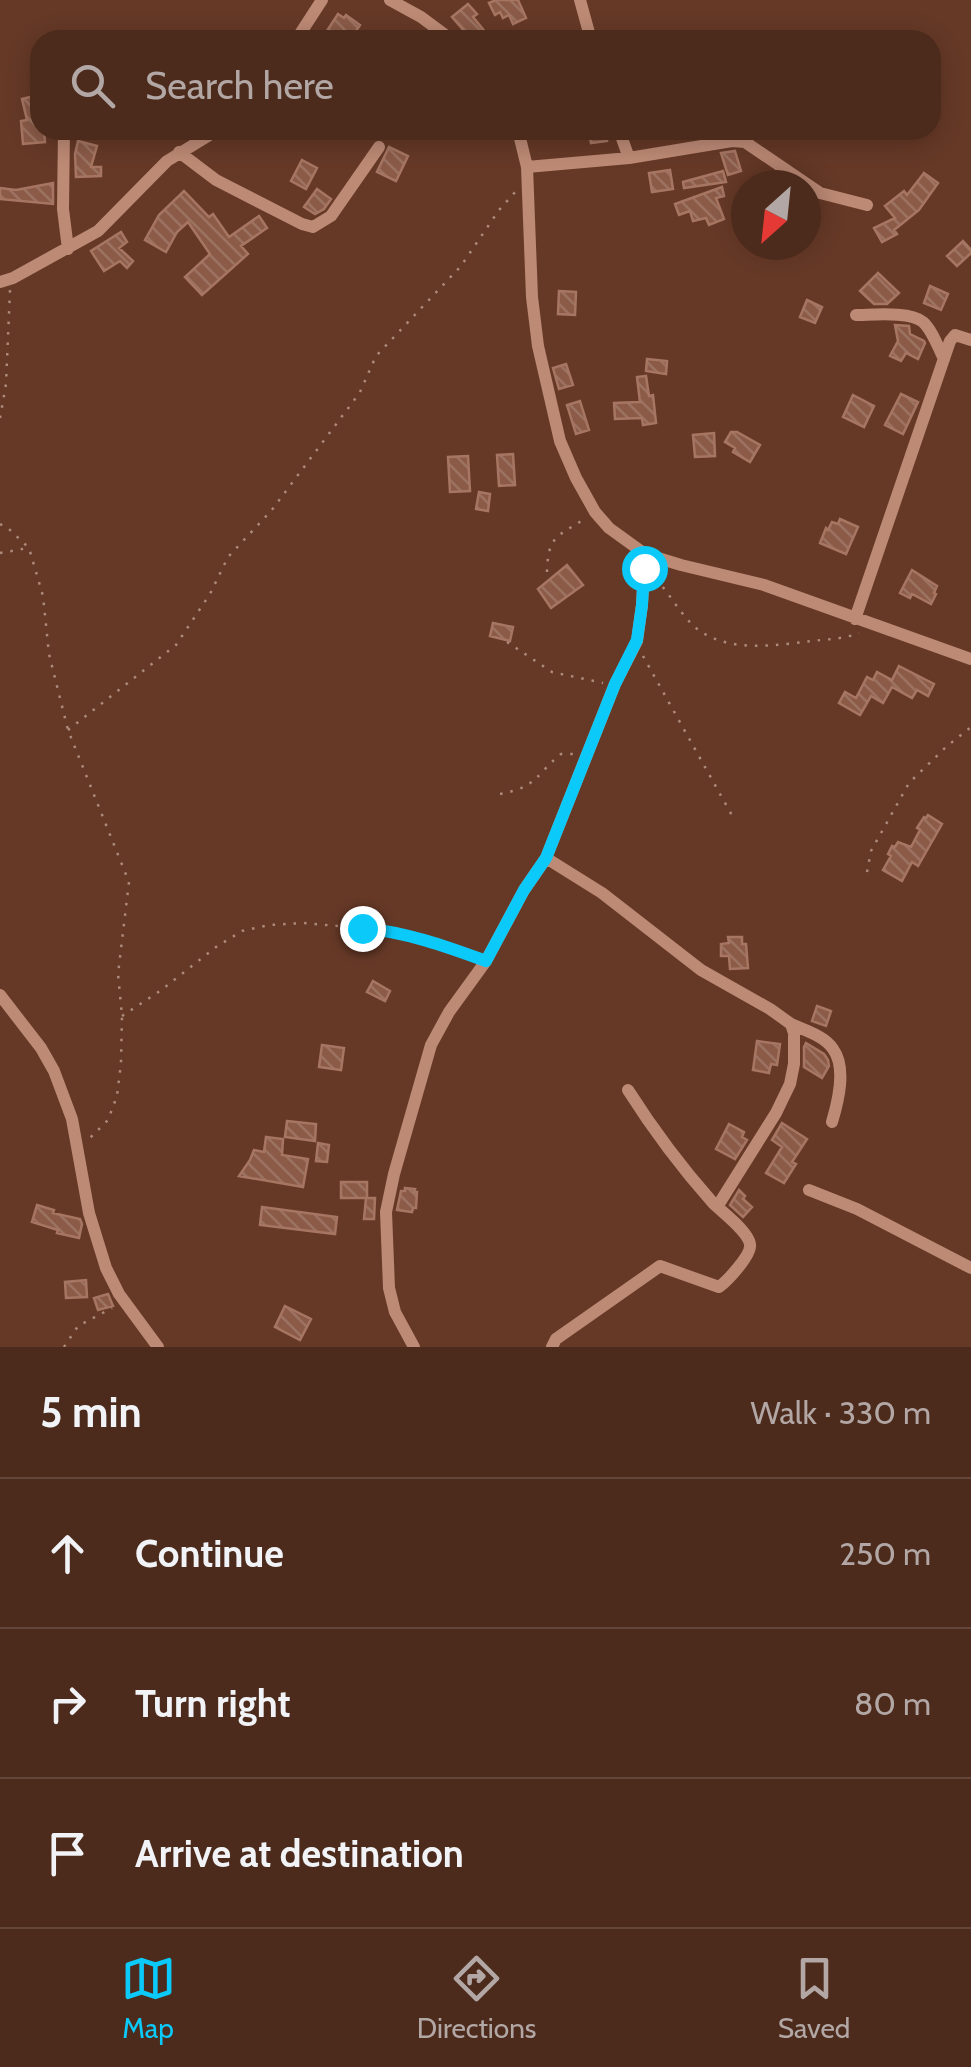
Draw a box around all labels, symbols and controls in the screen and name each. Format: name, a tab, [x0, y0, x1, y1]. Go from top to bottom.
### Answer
search box	[30, 30, 941, 140]
icon: search	[65, 58, 120, 113]
text: Search here	[145, 62, 334, 109]
north arrow	[731, 170, 821, 260]
route start	[622, 546, 668, 592]
route end	[340, 906, 386, 952]
text: 5 min	[40, 1386, 142, 1438]
text: Walk · 330 m	[751, 1393, 931, 1432]
icon: ahead	[40, 1526, 95, 1581]
text: Continue	[135, 1530, 284, 1577]
text: 250 m	[839, 1534, 931, 1573]
icon: right	[40, 1676, 95, 1731]
text: Turn right	[135, 1680, 291, 1727]
text: 80 m	[854, 1684, 931, 1723]
icon: arrive	[40, 1826, 95, 1881]
text: Arrive at destination	[135, 1830, 464, 1877]
tab: Map	[121, 1951, 176, 2045]
tab: Directions	[417, 1951, 536, 2045]
tab: Saved	[778, 1951, 850, 2045]

